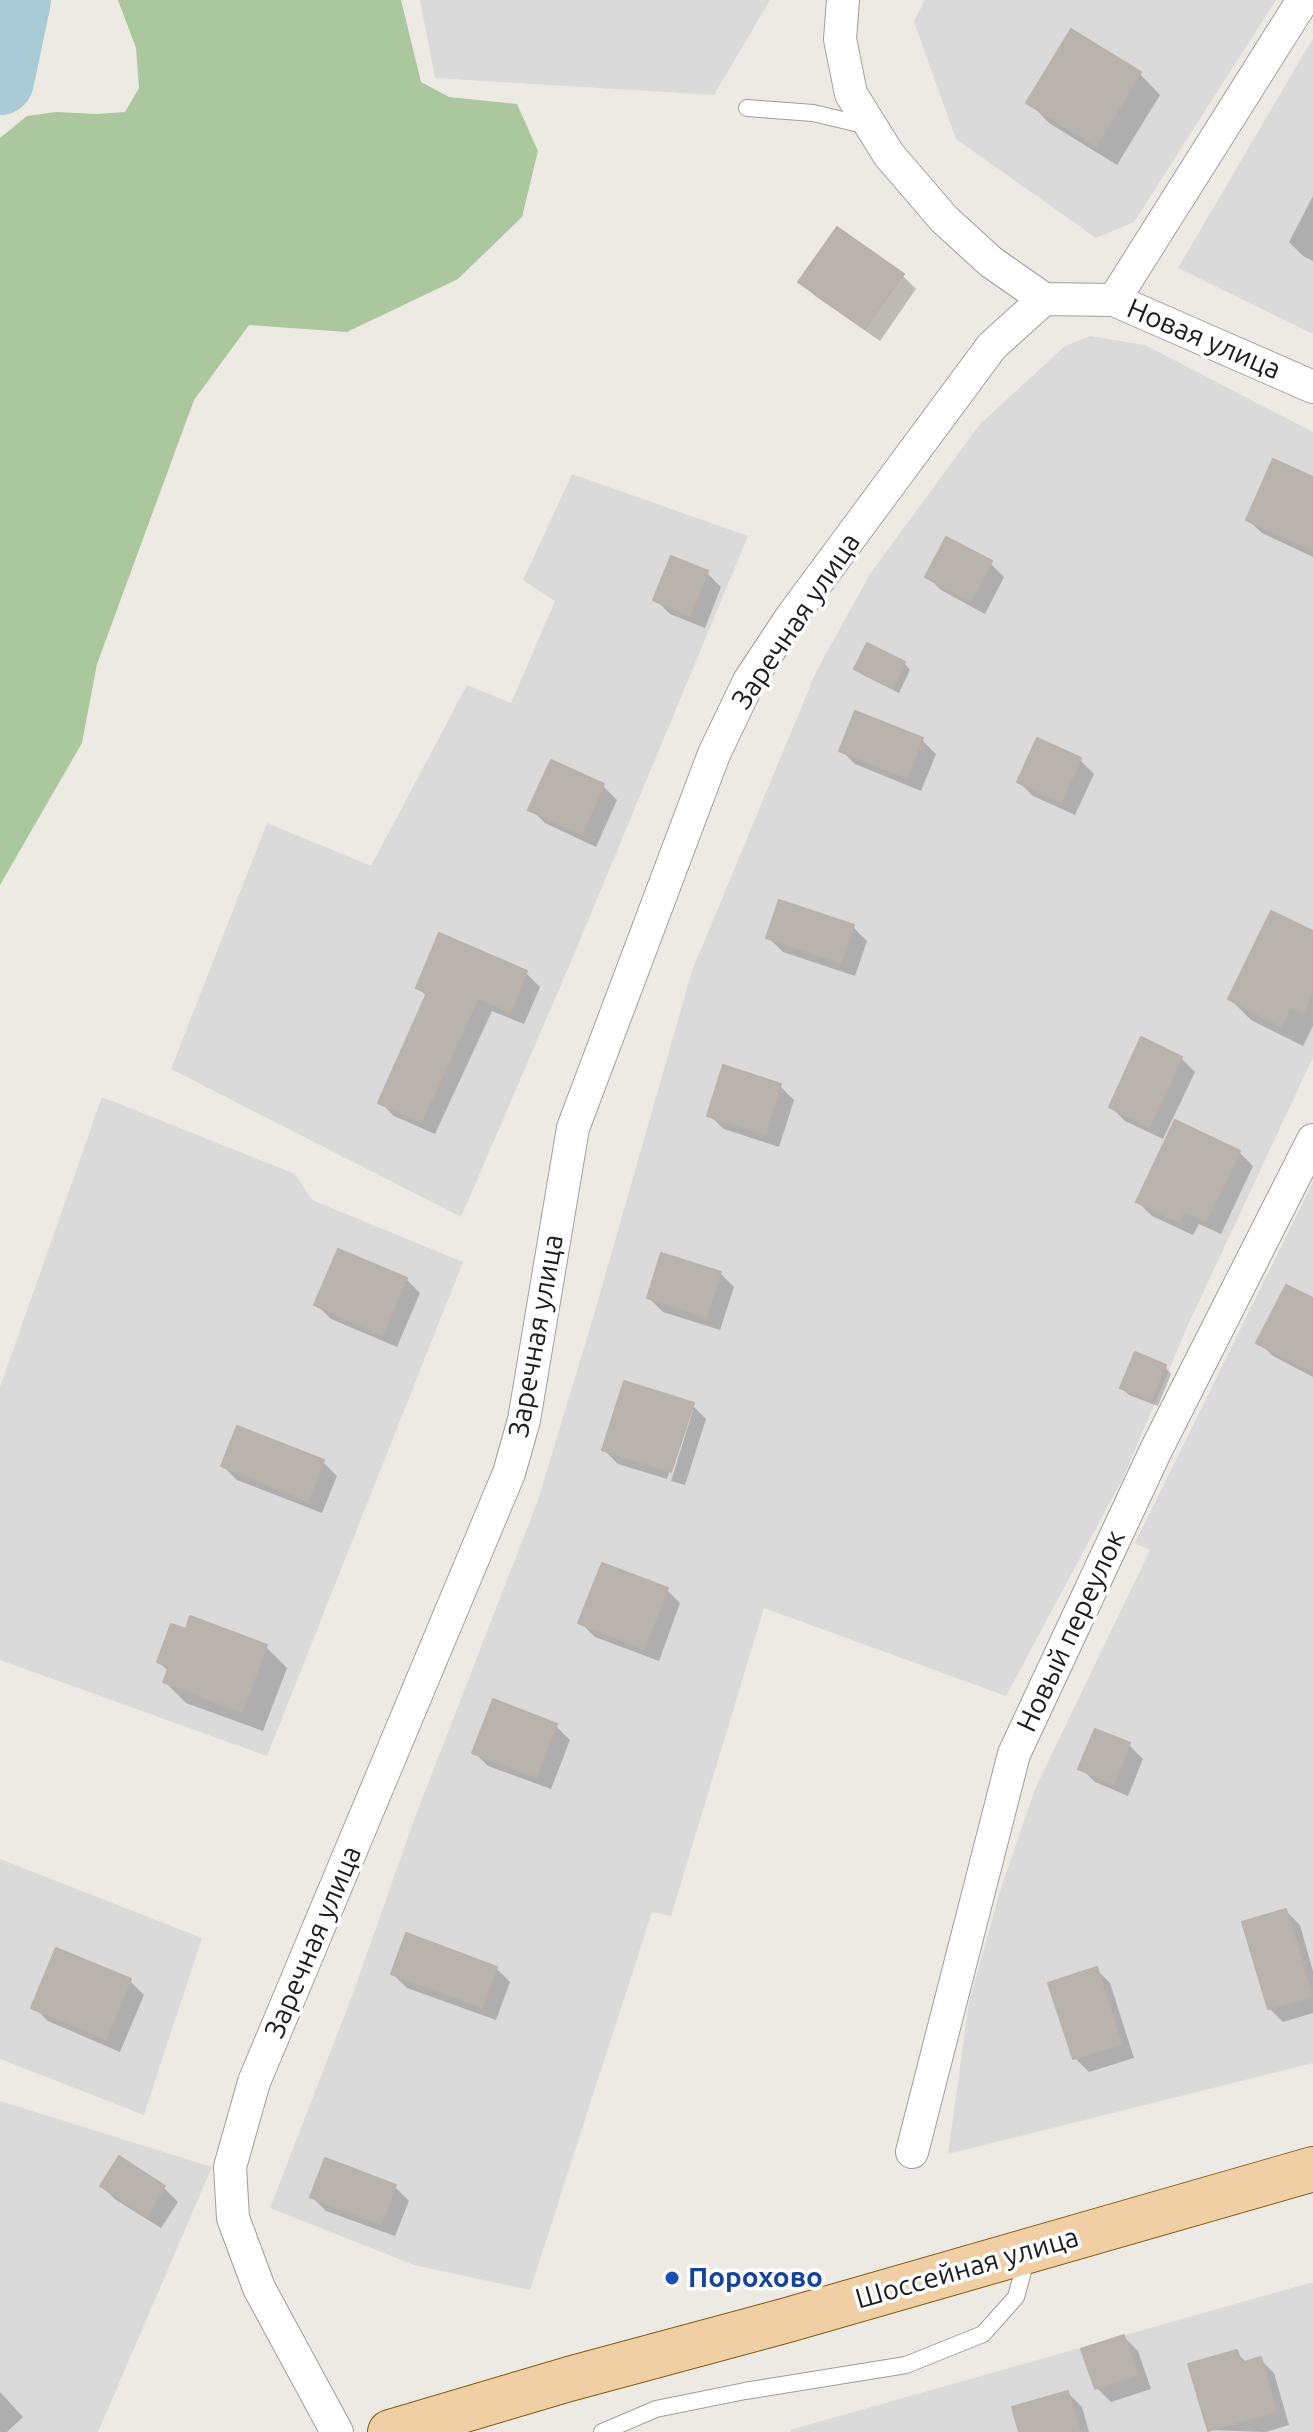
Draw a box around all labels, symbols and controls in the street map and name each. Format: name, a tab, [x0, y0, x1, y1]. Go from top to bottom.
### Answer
street label: Новая улица	[1122, 292, 1286, 386]
street label: Заречная улица	[725, 526, 867, 716]
street label: Заречная улица	[502, 1232, 570, 1440]
street label: Новый переулок	[1010, 1525, 1132, 1737]
street label: Заречная улица	[257, 1841, 369, 2043]
street label: Шоссейная улица	[852, 2220, 1082, 2316]
place label: Порохово	[688, 2261, 823, 2295]
marker: Порохово	[663, 2269, 681, 2287]

